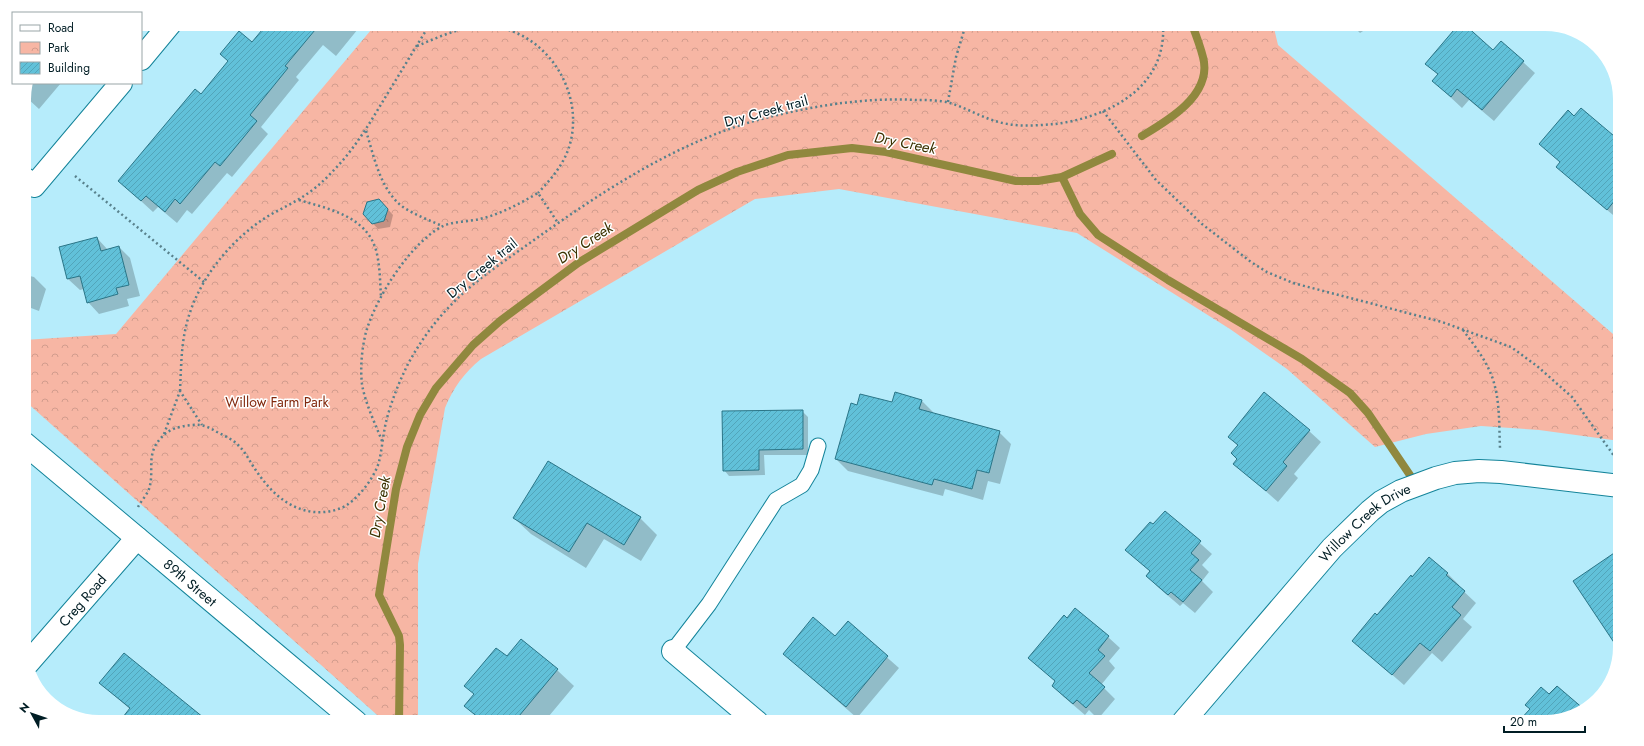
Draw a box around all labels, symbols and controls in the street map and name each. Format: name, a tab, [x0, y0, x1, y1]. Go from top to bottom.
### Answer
legend	[12, 12, 142, 84]
text: Road	[48, 19, 74, 37]
text: Park	[48, 39, 70, 57]
text: Building	[48, 59, 90, 77]
street label: Dry Creek trail	[722, 90, 810, 132]
water label: Dry Creek	[872, 126, 938, 160]
water label: Dry Creek	[553, 216, 618, 269]
street label: Dry Creek trail	[442, 233, 522, 303]
park label: Willow Farm Park	[225, 392, 329, 412]
water label: Dry Creek	[364, 474, 396, 540]
street label: Willow Creek Drive	[1314, 478, 1413, 566]
street label: 89th Street	[159, 554, 222, 611]
street label: Creg Road	[54, 570, 111, 631]
north arrow	[12, 694, 52, 734]
text: N	[15, 699, 33, 716]
scale bar	[1504, 708, 1585, 734]
text: 20 m	[1510, 713, 1537, 731]

